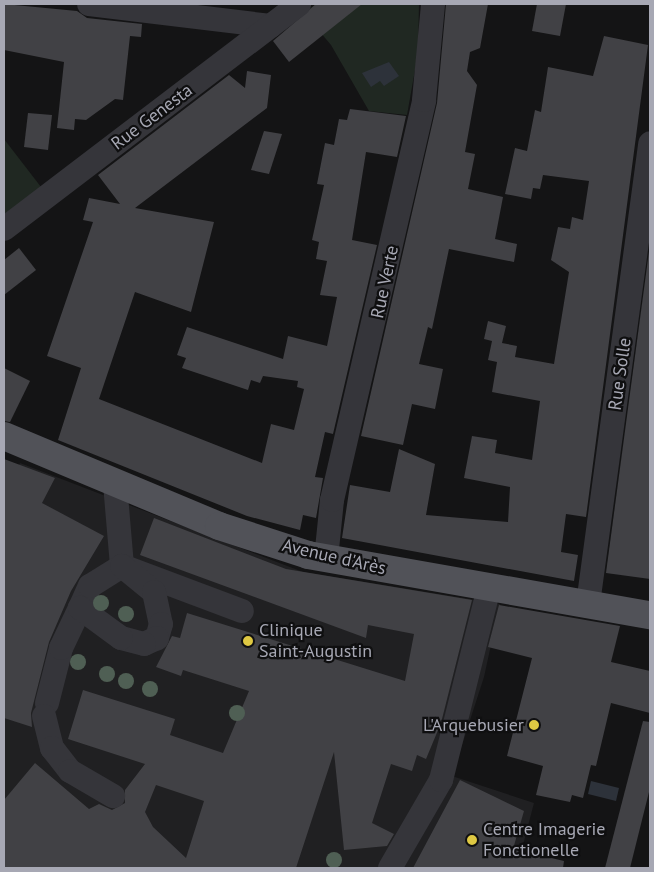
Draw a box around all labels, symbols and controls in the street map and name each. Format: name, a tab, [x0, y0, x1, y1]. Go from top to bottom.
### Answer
street label: Rue Genesta	[107, 80, 197, 154]
street label: Rue Verte	[367, 243, 403, 321]
street label: Rue Solle	[604, 336, 636, 412]
street label: Avenue d'Arès	[280, 535, 388, 579]
place label: Clinique Saint-Augustin	[259, 620, 372, 662]
marker: Clinique Saint-Augustin	[241, 634, 255, 648]
place label: L'Arquebusier	[423, 714, 524, 736]
marker: L'Arquebusier	[528, 719, 540, 731]
place label: Centre Imagerie Fonctionelle	[483, 819, 605, 862]
marker: Centre Imagerie Fonctionelle	[465, 833, 479, 847]

